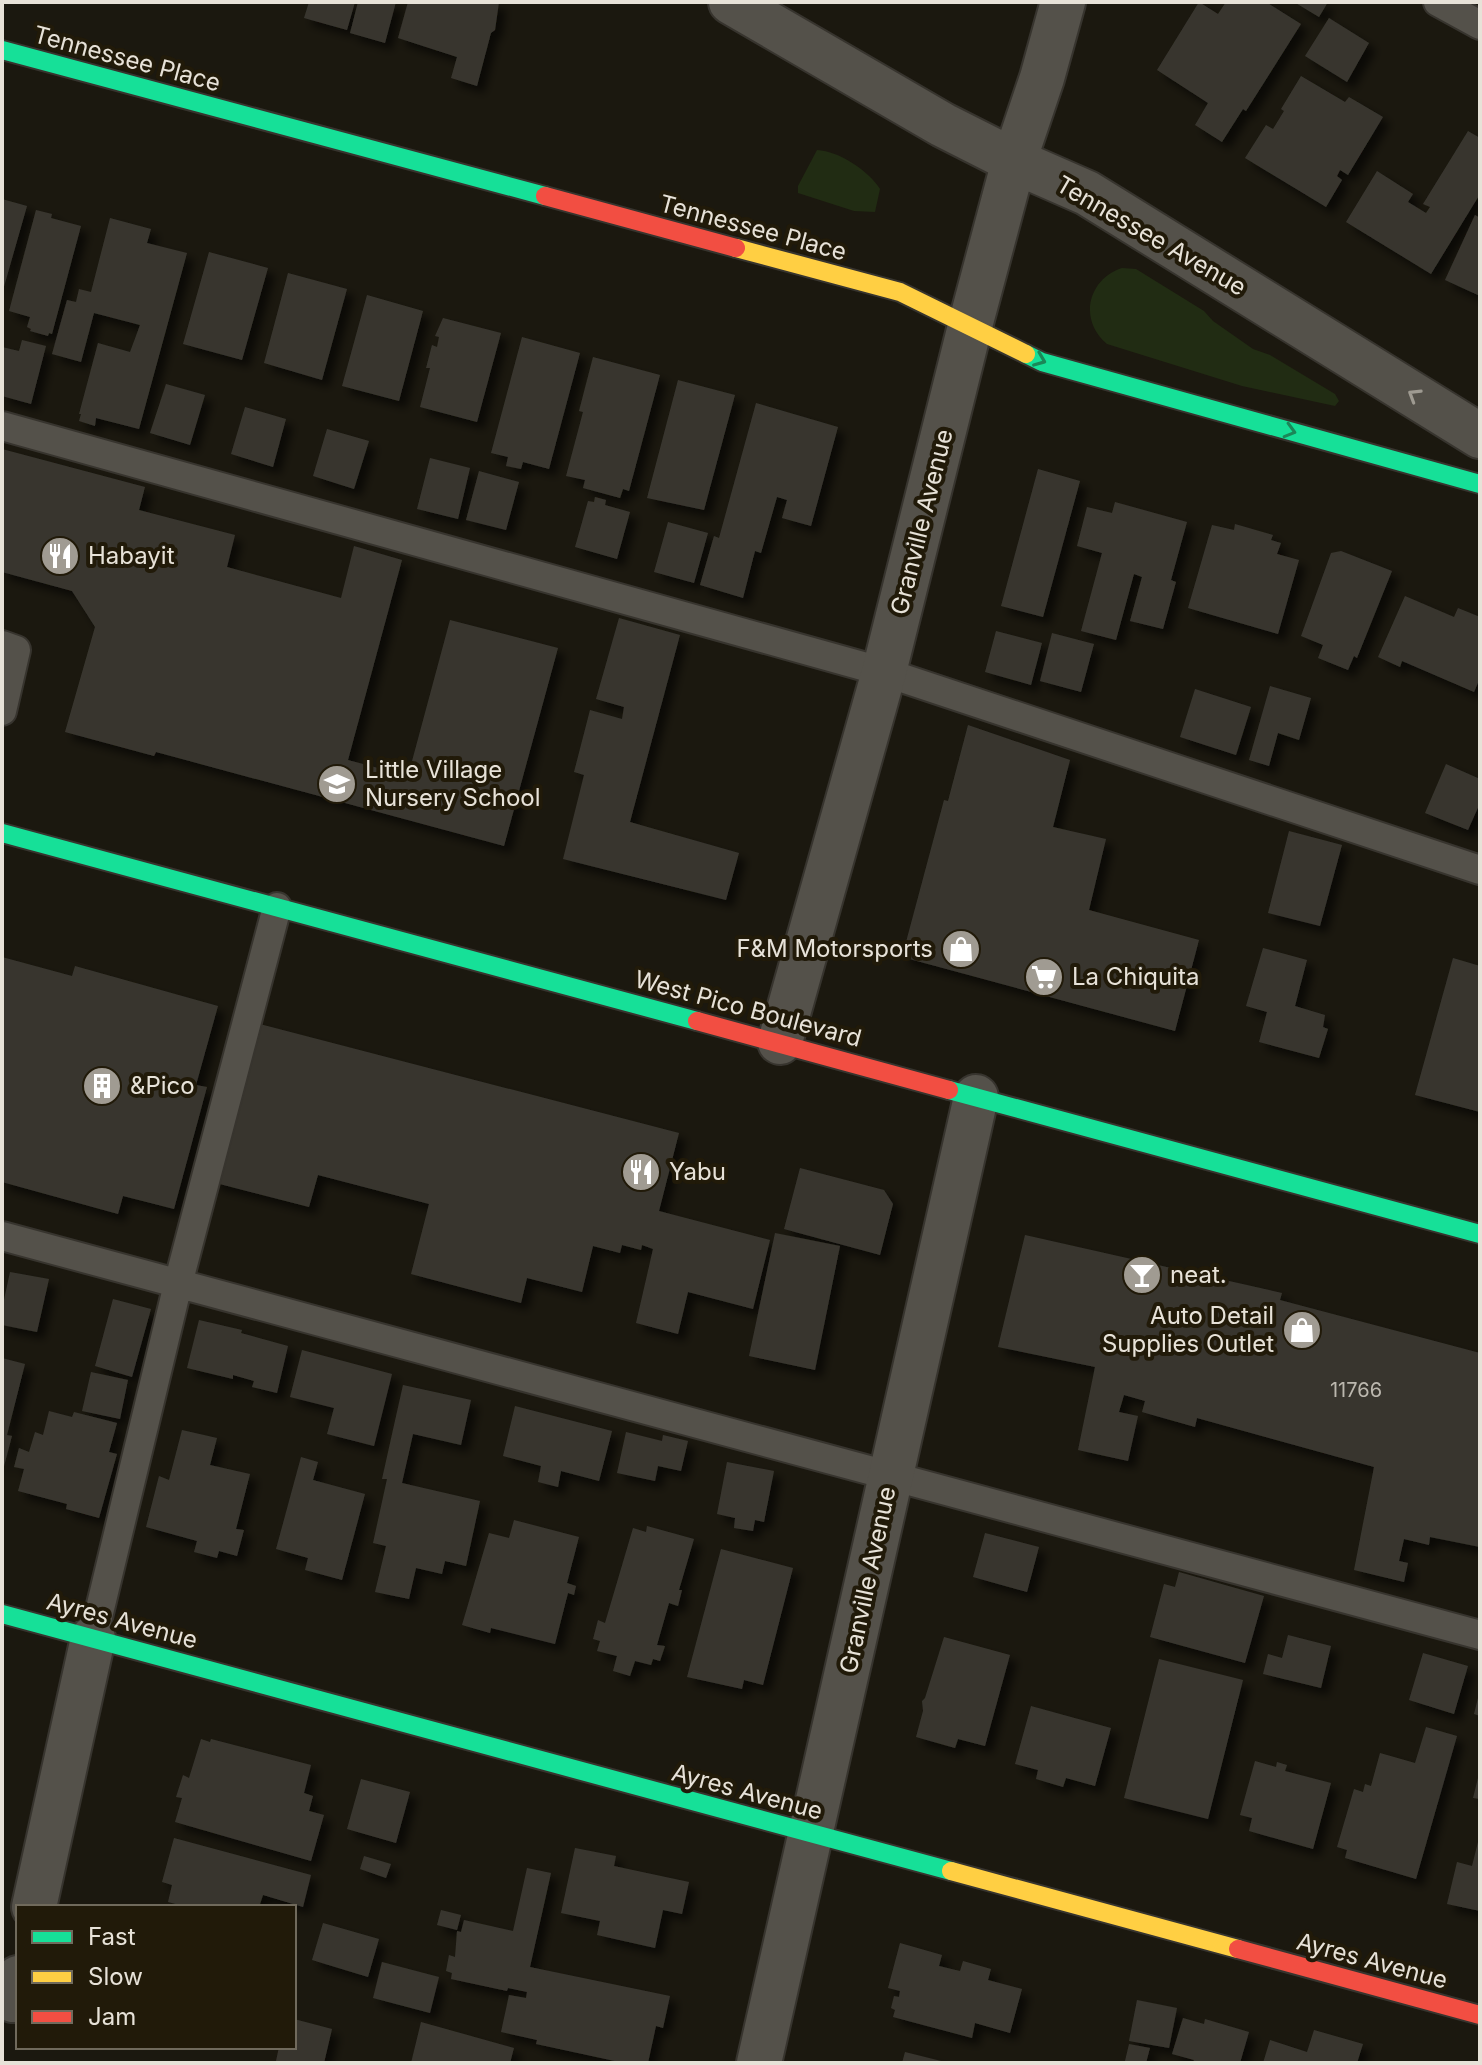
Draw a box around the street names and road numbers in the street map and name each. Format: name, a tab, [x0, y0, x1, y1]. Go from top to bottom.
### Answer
street label: Tennessee Place	[30, 20, 224, 97]
street label: Tennessee Avenue	[1051, 169, 1251, 302]
street label: Tennessee Place	[656, 189, 850, 266]
street label: Granville Avenue	[884, 426, 959, 618]
street label: West Pico Boulevard	[632, 964, 865, 1053]
street label: Granville Avenue	[834, 1484, 901, 1676]
street label: Ayres Avenue	[44, 1586, 201, 1655]
street label: Ayres Avenue	[669, 1757, 826, 1826]
street label: Ayres Avenue	[1294, 1926, 1451, 1995]

